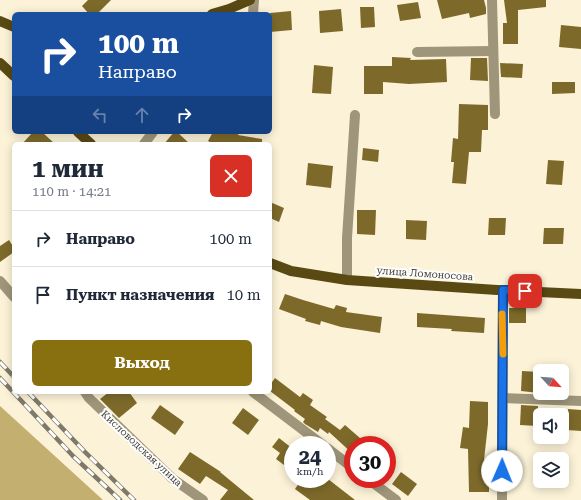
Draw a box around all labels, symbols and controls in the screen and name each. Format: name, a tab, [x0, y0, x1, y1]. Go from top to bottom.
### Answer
text: 100 m	[98, 27, 179, 60]
icon: right	[32, 28, 84, 80]
text: Направо	[98, 61, 177, 82]
icon: left	[89, 104, 111, 126]
icon: ahead	[131, 104, 153, 126]
icon: right	[173, 104, 195, 126]
text: 1 мин	[32, 155, 104, 183]
button: close	[210, 155, 252, 197]
text: 110 m · 14:21	[32, 184, 111, 199]
icon: right	[32, 228, 54, 250]
text: Направо	[66, 230, 135, 248]
text: 100 m	[209, 230, 252, 248]
street label: улица Ломоносова	[376, 265, 474, 282]
pin	[508, 274, 542, 308]
icon: arrive	[514, 280, 536, 302]
icon: arrive	[32, 284, 54, 306]
text: Пункт назначения	[66, 286, 214, 304]
text: 10 m	[226, 286, 261, 304]
button: Выход	[32, 340, 252, 386]
north arrow	[533, 364, 569, 400]
map controls	[533, 364, 569, 488]
street label: Кисловодская улица	[99, 408, 185, 489]
button: sound	[533, 408, 569, 444]
speed limit sign: 30	[344, 436, 396, 488]
text: 24	[299, 445, 321, 469]
position arrow	[481, 450, 523, 492]
button: layers	[533, 452, 569, 488]
text: km/h	[297, 466, 323, 477]

